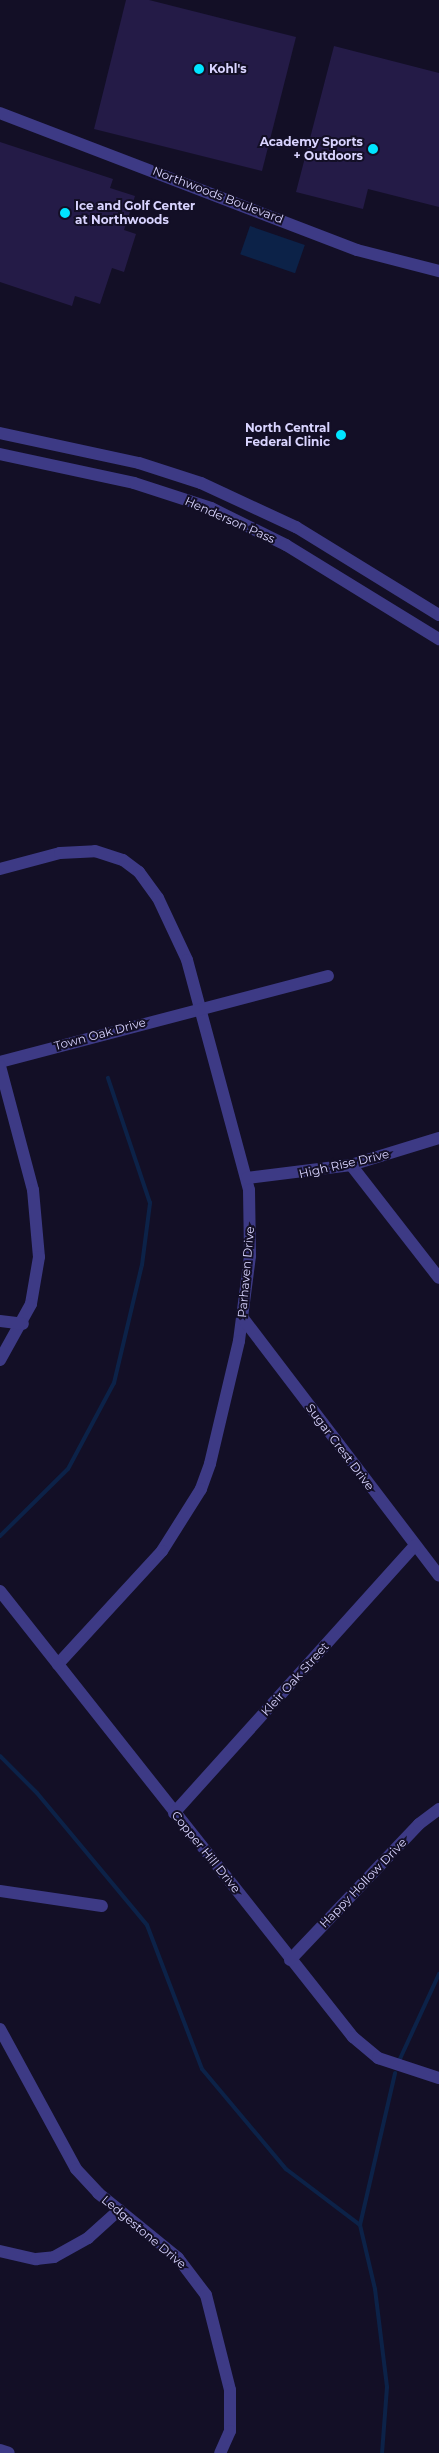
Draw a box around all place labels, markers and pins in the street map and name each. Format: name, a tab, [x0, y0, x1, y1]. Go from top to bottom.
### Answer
place label: Kohl's	[209, 62, 247, 76]
marker: Kohl's	[193, 63, 205, 75]
place label: Academy Sports + Outdoors	[260, 135, 363, 163]
marker: Academy Sports + Outdoors	[367, 143, 379, 155]
place label: Ice and Golf Center at Northwoods	[75, 199, 195, 227]
marker: Ice and Golf Center at Northwoods	[59, 207, 71, 219]
place label: North Central Federal Clinic	[245, 421, 330, 449]
marker: North Central Federal Clinic	[334, 428, 348, 442]

